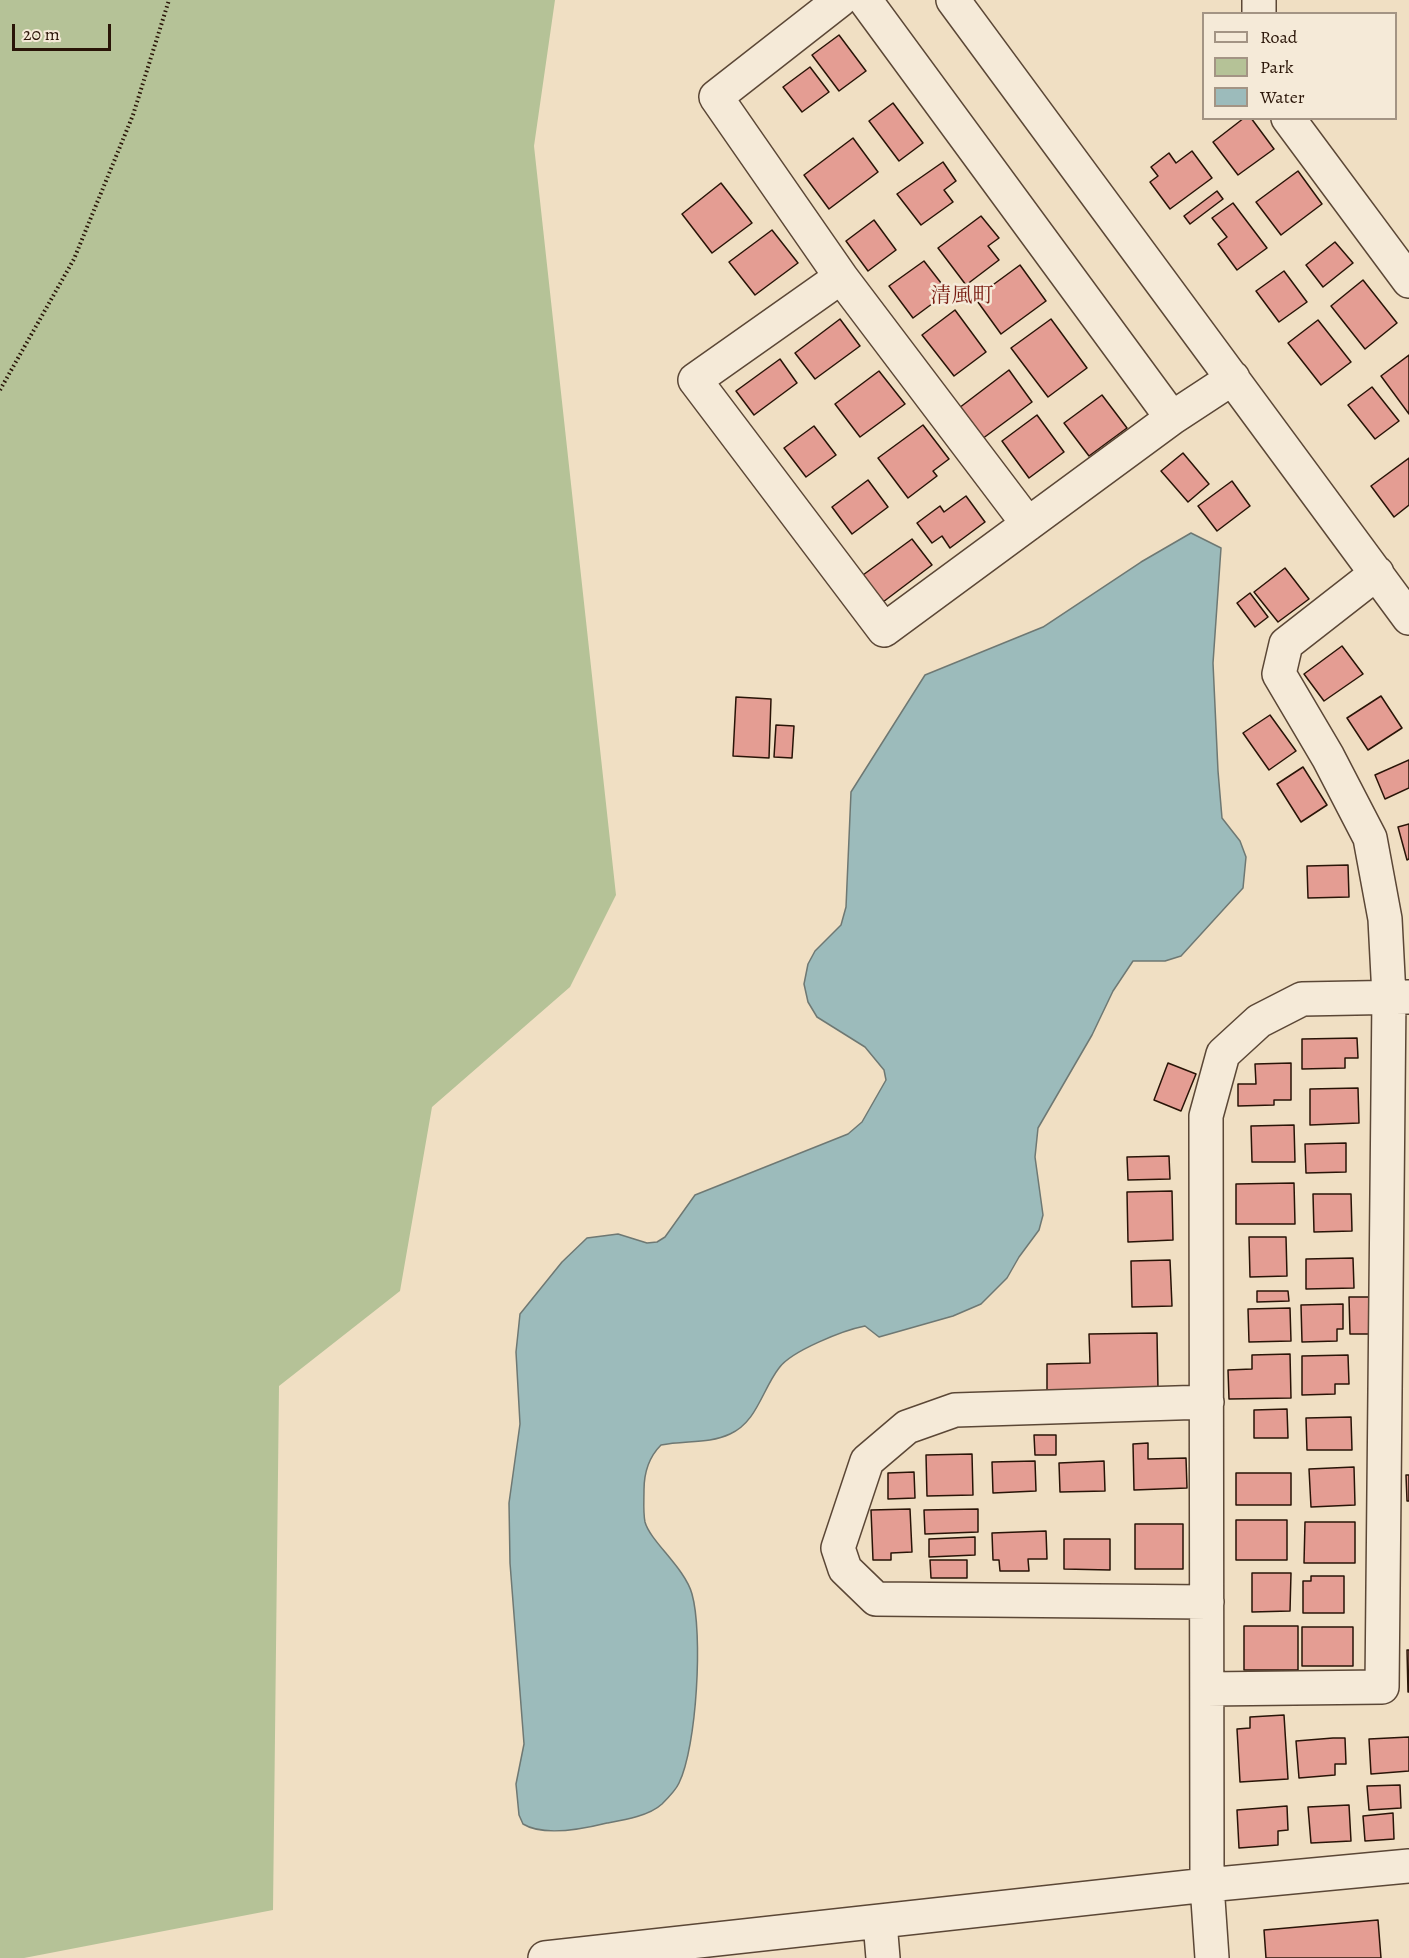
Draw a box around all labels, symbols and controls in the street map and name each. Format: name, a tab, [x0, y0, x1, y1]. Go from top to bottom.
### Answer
scale bar	[15, 12, 114, 50]
legend	[1202, 12, 1397, 120]
text: 20 m	[23, 22, 60, 46]
text: Road	[1260, 25, 1297, 49]
text: Park	[1260, 55, 1294, 79]
text: Water	[1260, 85, 1305, 109]
district label: 清風町	[931, 284, 993, 310]

